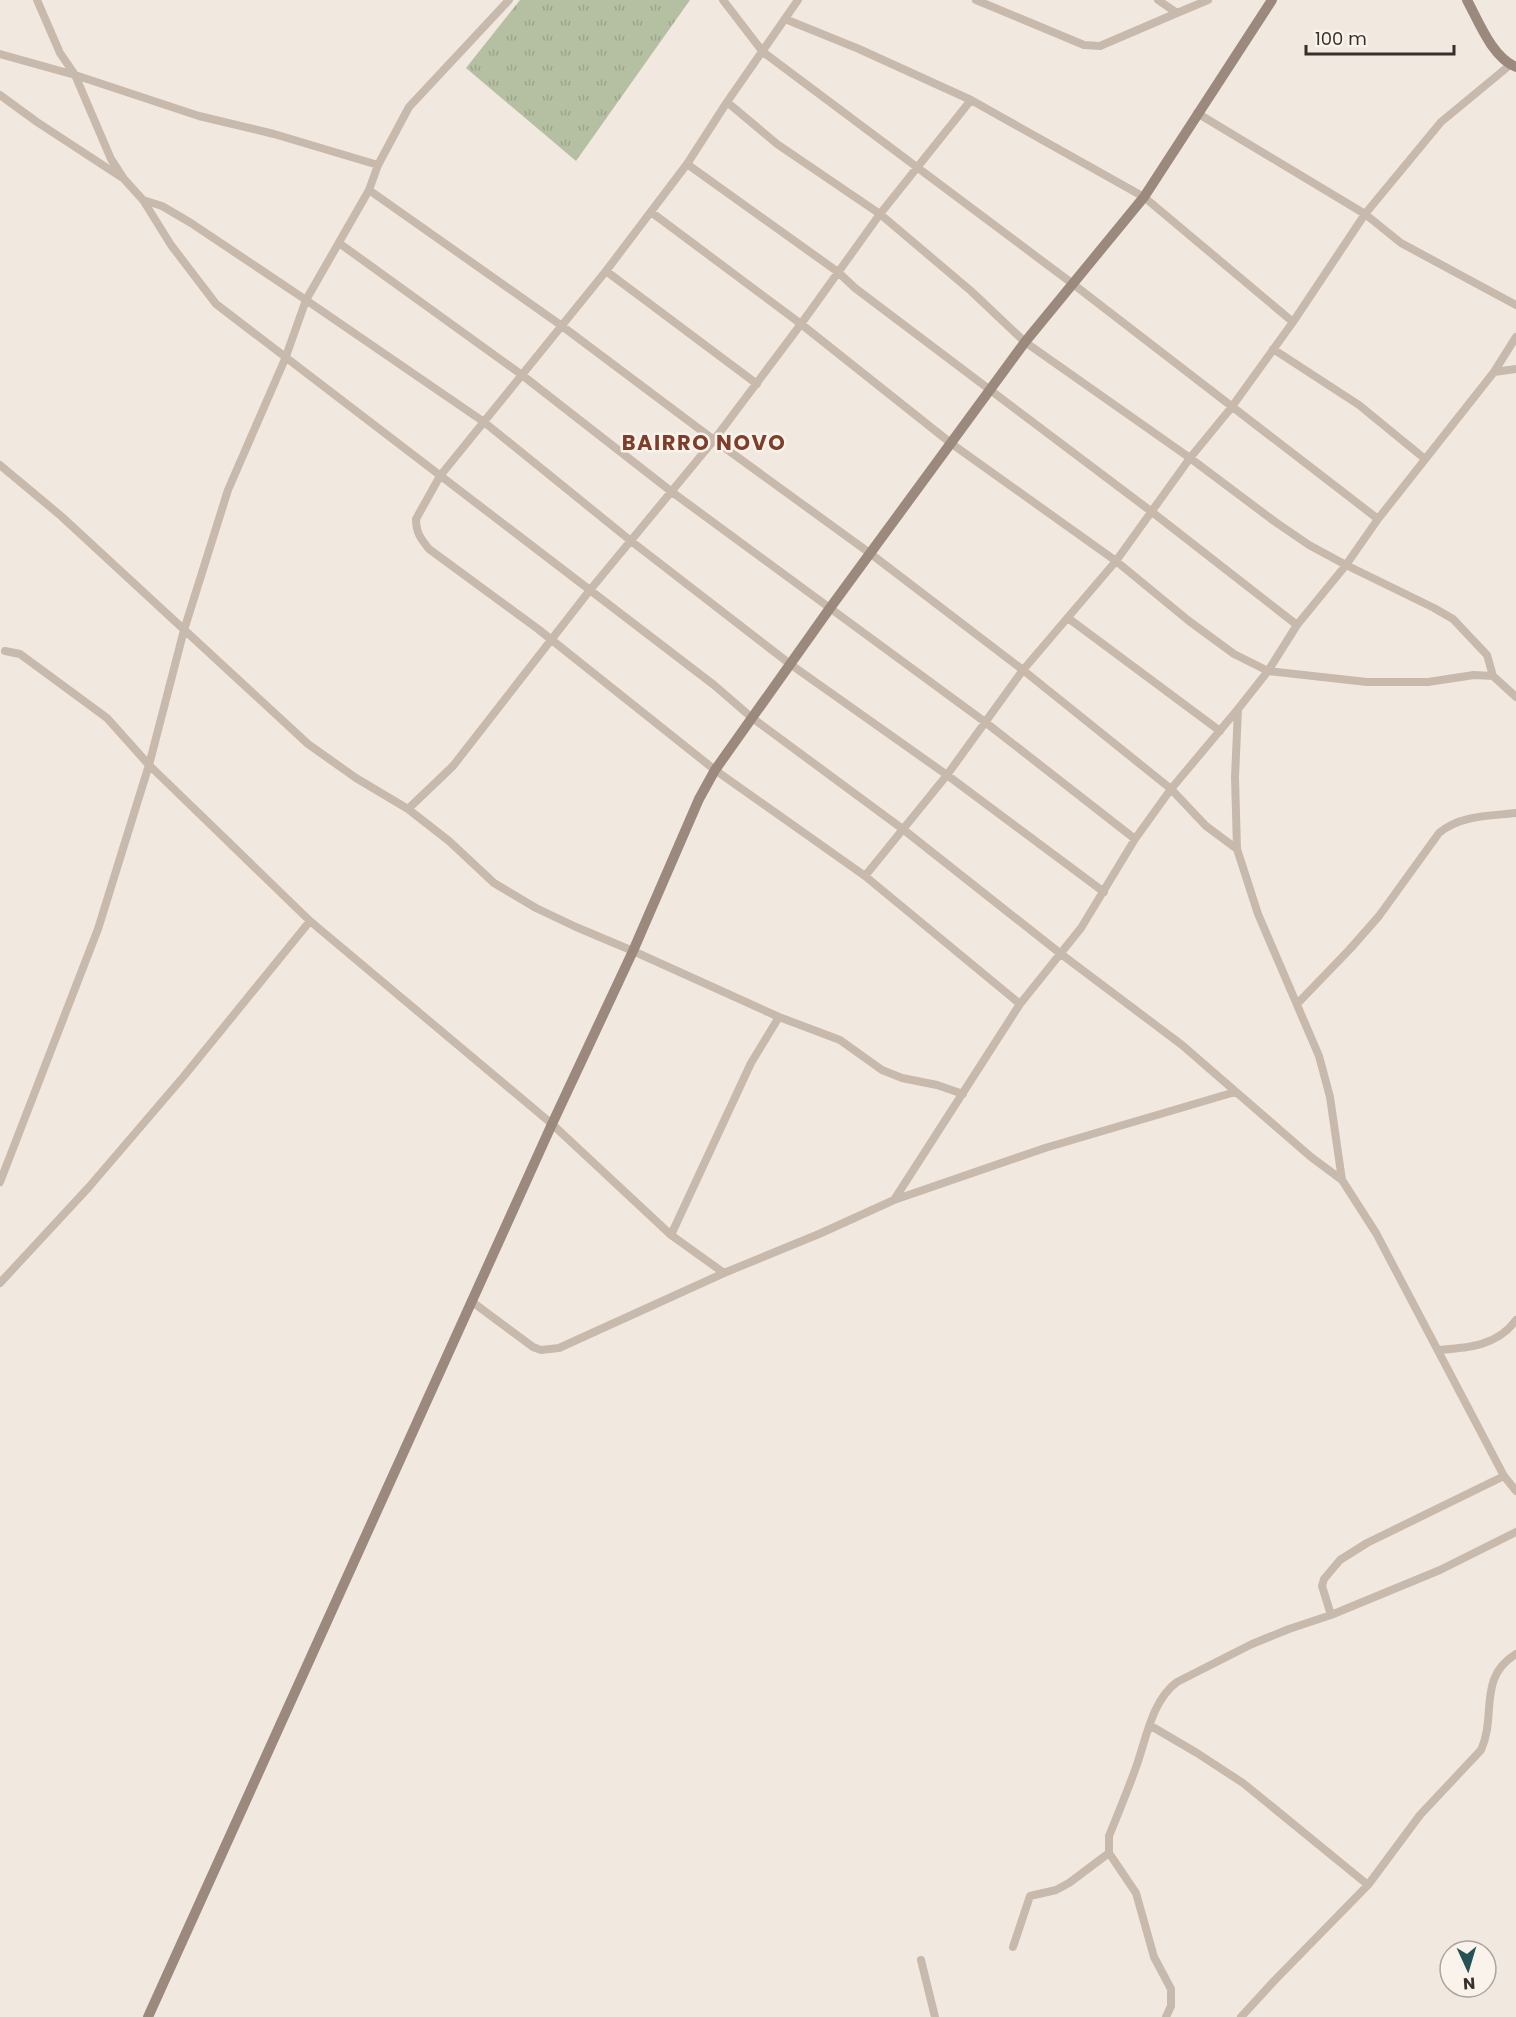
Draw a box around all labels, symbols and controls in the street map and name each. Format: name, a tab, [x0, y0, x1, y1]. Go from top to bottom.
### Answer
scale bar	[1306, 18, 1454, 56]
text: 100 m	[1315, 26, 1367, 51]
district label: BAIRRO NOVO	[622, 428, 786, 457]
north arrow	[1438, 1939, 1498, 1999]
text: N	[1462, 1972, 1476, 1995]

